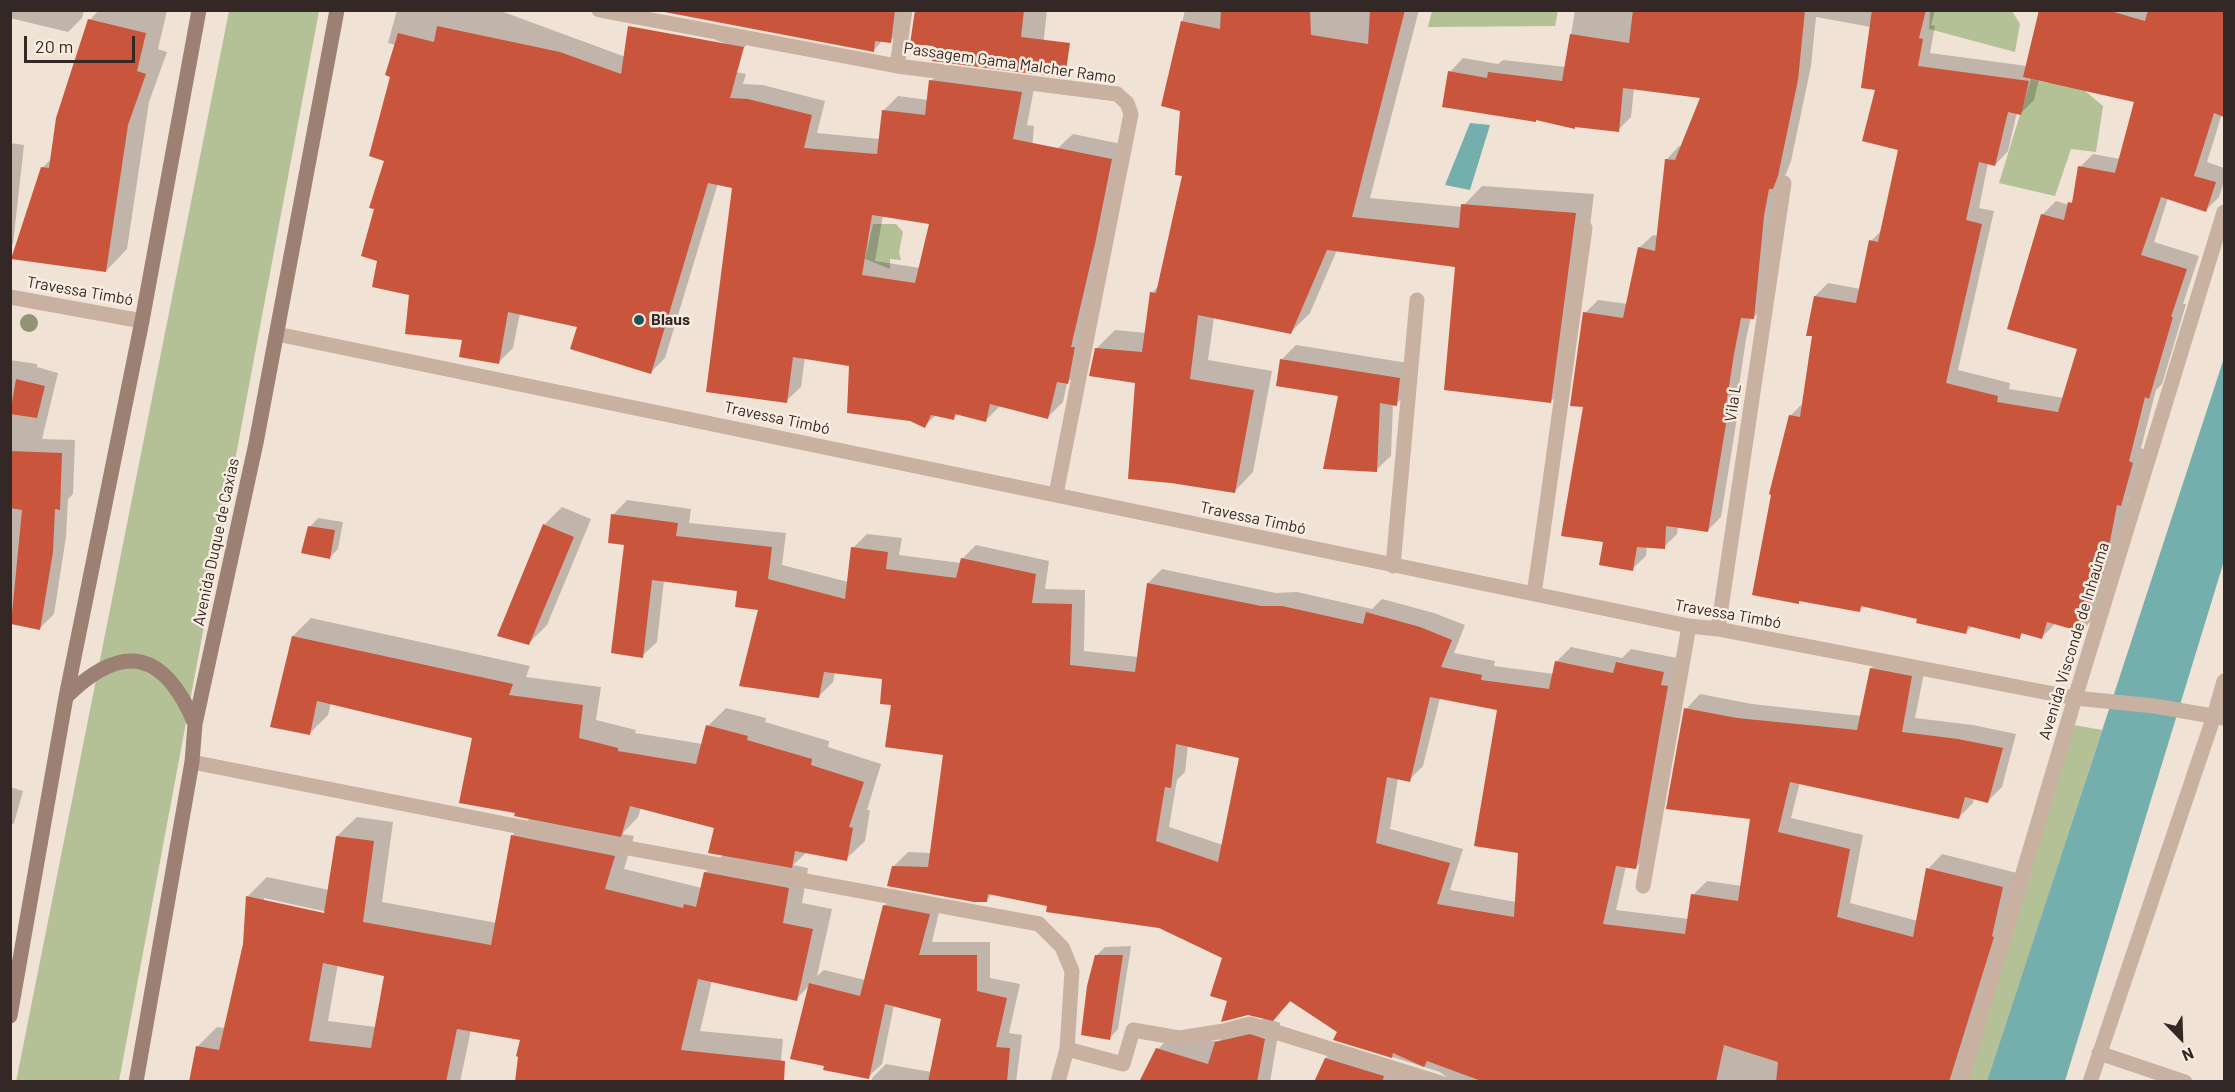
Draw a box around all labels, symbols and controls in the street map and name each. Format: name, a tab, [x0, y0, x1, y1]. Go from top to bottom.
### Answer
scale bar	[27, 24, 138, 62]
text: 20 m	[35, 35, 73, 57]
street label: Passagem Gama Malcher Ramo	[902, 39, 1118, 87]
street label: Travessa Timbó	[25, 272, 135, 310]
place label: Blaus	[651, 310, 690, 330]
marker: Blaus	[632, 313, 646, 327]
street label: Vila L	[1721, 383, 1745, 423]
street label: Travessa Timbó	[722, 397, 832, 439]
street label: Avenida Duque de Caxias	[189, 456, 243, 628]
street label: Travessa Timbó	[1198, 497, 1308, 539]
street label: Avenida Visconde de Inhaúma	[2035, 540, 2113, 742]
street label: Travessa Timbó	[1673, 595, 1783, 633]
north arrow	[2151, 1008, 2211, 1068]
text: N	[2180, 1044, 2197, 1066]

